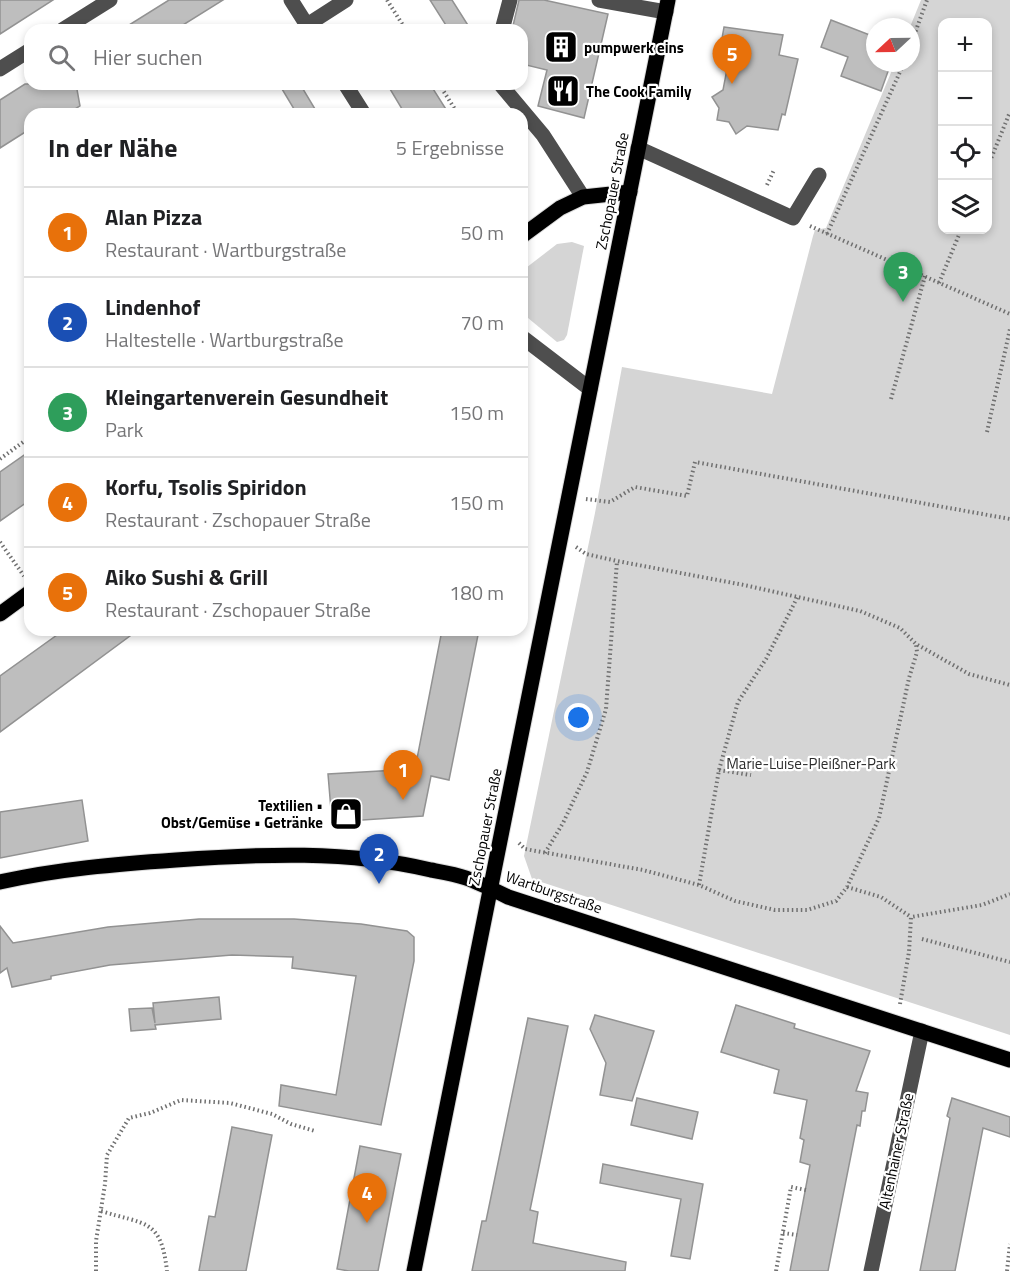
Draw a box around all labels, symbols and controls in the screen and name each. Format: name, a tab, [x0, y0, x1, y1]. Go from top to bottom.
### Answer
north arrow	[866, 18, 920, 72]
map controls	[938, 18, 992, 234]
button: +	[938, 18, 992, 72]
search box	[24, 24, 528, 90]
building icon: pumpwerk eins	[543, 29, 579, 65]
pin: 5	[712, 34, 752, 84]
place label: pumpwerk eins	[584, 36, 684, 59]
text: Hier suchen	[93, 40, 202, 74]
icon: search	[45, 41, 78, 74]
button: −	[938, 72, 992, 126]
restaurant icon: The Cook Family	[545, 73, 581, 109]
place label: The Cook Family	[586, 80, 692, 103]
button: locate	[938, 126, 992, 180]
text: In der Nähe	[48, 128, 177, 167]
street label: Zschopauer Straße	[589, 130, 635, 252]
text: 5 Ergebnisse	[396, 132, 504, 163]
button: layers	[938, 180, 992, 234]
text: Alan Pizza	[105, 200, 202, 234]
text: 1	[62, 217, 73, 248]
text: 50 m	[460, 217, 504, 248]
text: Restaurant · Wartburgstraße	[105, 234, 346, 265]
pin: 3	[884, 252, 922, 302]
text: Lindenhof	[105, 290, 200, 324]
text: 2	[62, 307, 73, 338]
text: 70 m	[460, 307, 504, 338]
text: Haltestelle · Wartburgstraße	[105, 324, 344, 355]
text: Kleingartenverein Gesundheit	[105, 380, 388, 414]
text: 3	[62, 397, 73, 428]
text: 150 m	[449, 397, 504, 428]
text: Park	[105, 414, 143, 445]
text: Korfu, Tsolis Spiridon	[105, 470, 307, 504]
text: 4	[62, 487, 73, 518]
text: 150 m	[449, 487, 504, 518]
text: Restaurant · Zschopauer Straße	[105, 504, 371, 535]
text: Aiko Sushi & Grill	[105, 560, 268, 594]
text: 5	[62, 577, 73, 608]
text: 180 m	[449, 577, 504, 608]
text: Restaurant · Zschopauer Straße	[105, 594, 371, 625]
your location	[564, 703, 593, 732]
pin: 1	[384, 750, 422, 800]
park label: Marie-Luise-Pleißner-Park	[726, 752, 896, 775]
street label: Zschopauer Straße	[462, 766, 508, 888]
place label: Textilien • Obst/Gemüse • Getränke	[161, 794, 323, 834]
shop icon: Textilien • Obst/Gemüse • Getränke	[328, 796, 364, 832]
pin: 2	[360, 834, 398, 884]
street label: Wartburgstraße	[503, 865, 605, 919]
street label: Altenhainer Straße	[872, 1091, 920, 1211]
pin: 4	[348, 1174, 386, 1223]

